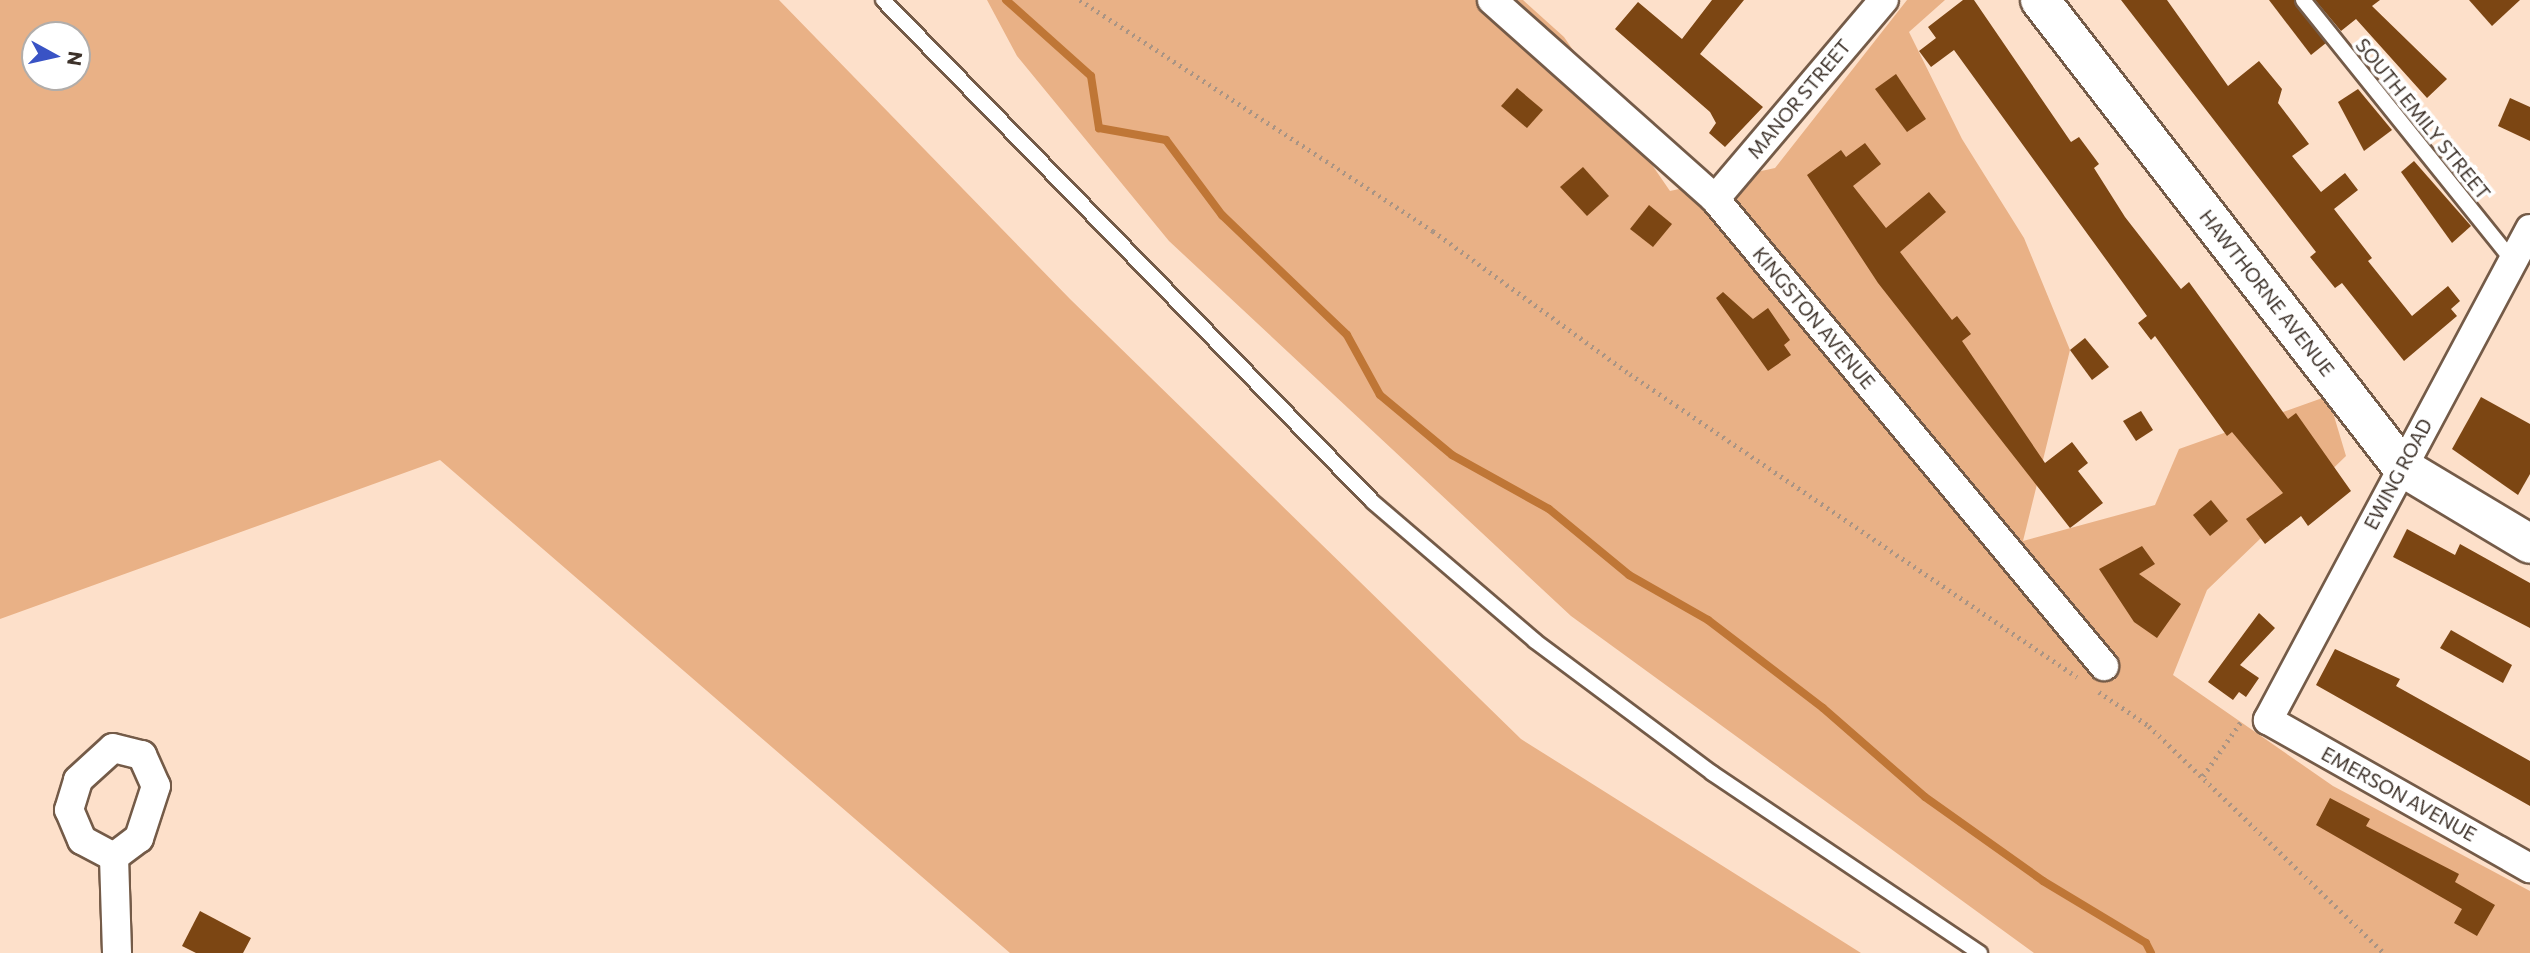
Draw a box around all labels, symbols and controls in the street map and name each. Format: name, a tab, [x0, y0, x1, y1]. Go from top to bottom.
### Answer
north arrow	[21, 21, 91, 91]
street label: SOUTH EMILY STREET	[2351, 34, 2495, 204]
street label: MANOR STREET	[1743, 35, 1855, 163]
text: N	[63, 50, 88, 67]
street label: HAWTHORNE AVENUE	[2195, 205, 2339, 381]
street label: KINGSTON AVENUE	[1748, 243, 1880, 393]
street label: EWING ROAD	[2359, 415, 2437, 533]
street label: EMERSON AVENUE	[2318, 742, 2480, 846]

